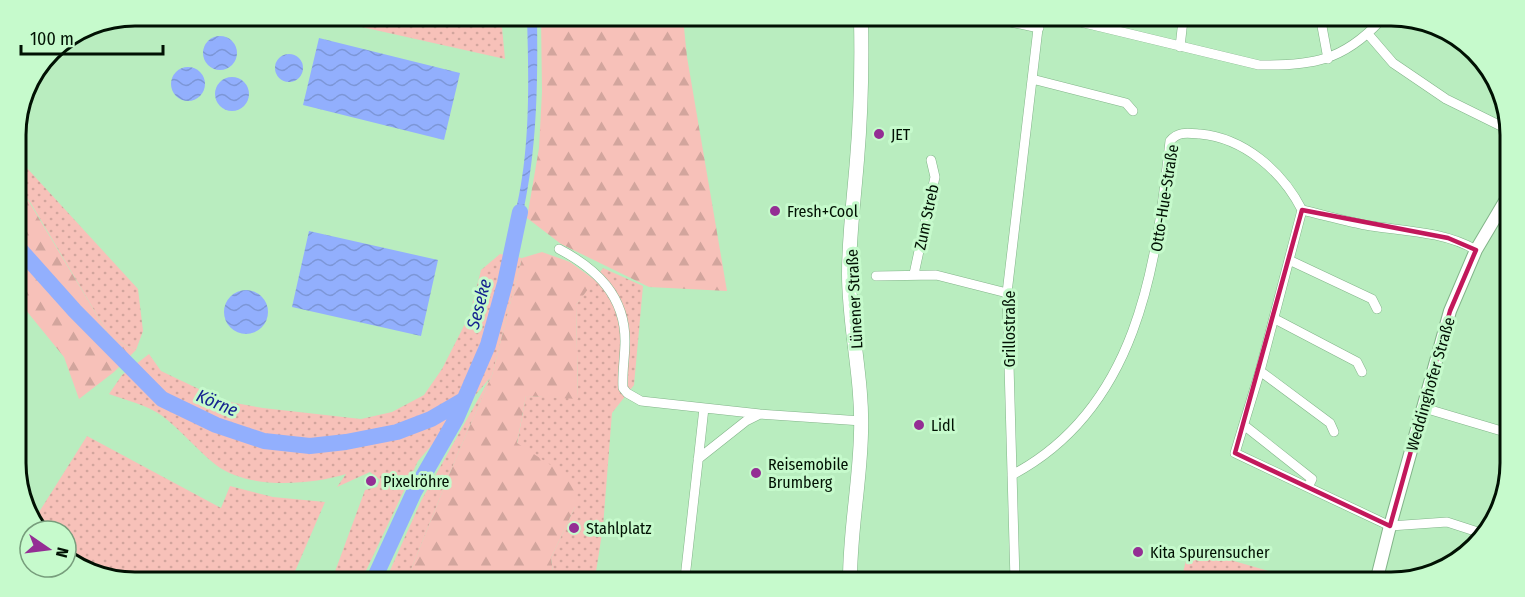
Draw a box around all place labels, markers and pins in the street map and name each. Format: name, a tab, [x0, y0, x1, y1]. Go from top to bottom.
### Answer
place label: JET	[891, 125, 911, 144]
marker: JET	[872, 127, 886, 141]
place label: Fresh+Cool	[787, 202, 858, 221]
marker: Fresh+Cool	[768, 204, 782, 218]
place label: Lidl	[931, 416, 955, 435]
marker: Lidl	[912, 418, 926, 432]
place label: Reisemobile Brumberg	[768, 455, 849, 492]
marker: Reisemobile Brumberg	[749, 466, 763, 480]
place label: Pixelröhre	[383, 472, 450, 491]
marker: Pixelröhre	[364, 474, 378, 488]
place label: Stahlplatz	[586, 519, 652, 538]
marker: Stahlplatz	[567, 521, 581, 535]
place label: Kita Spurensucher	[1150, 543, 1270, 562]
marker: Kita Spurensucher	[1131, 545, 1145, 559]

